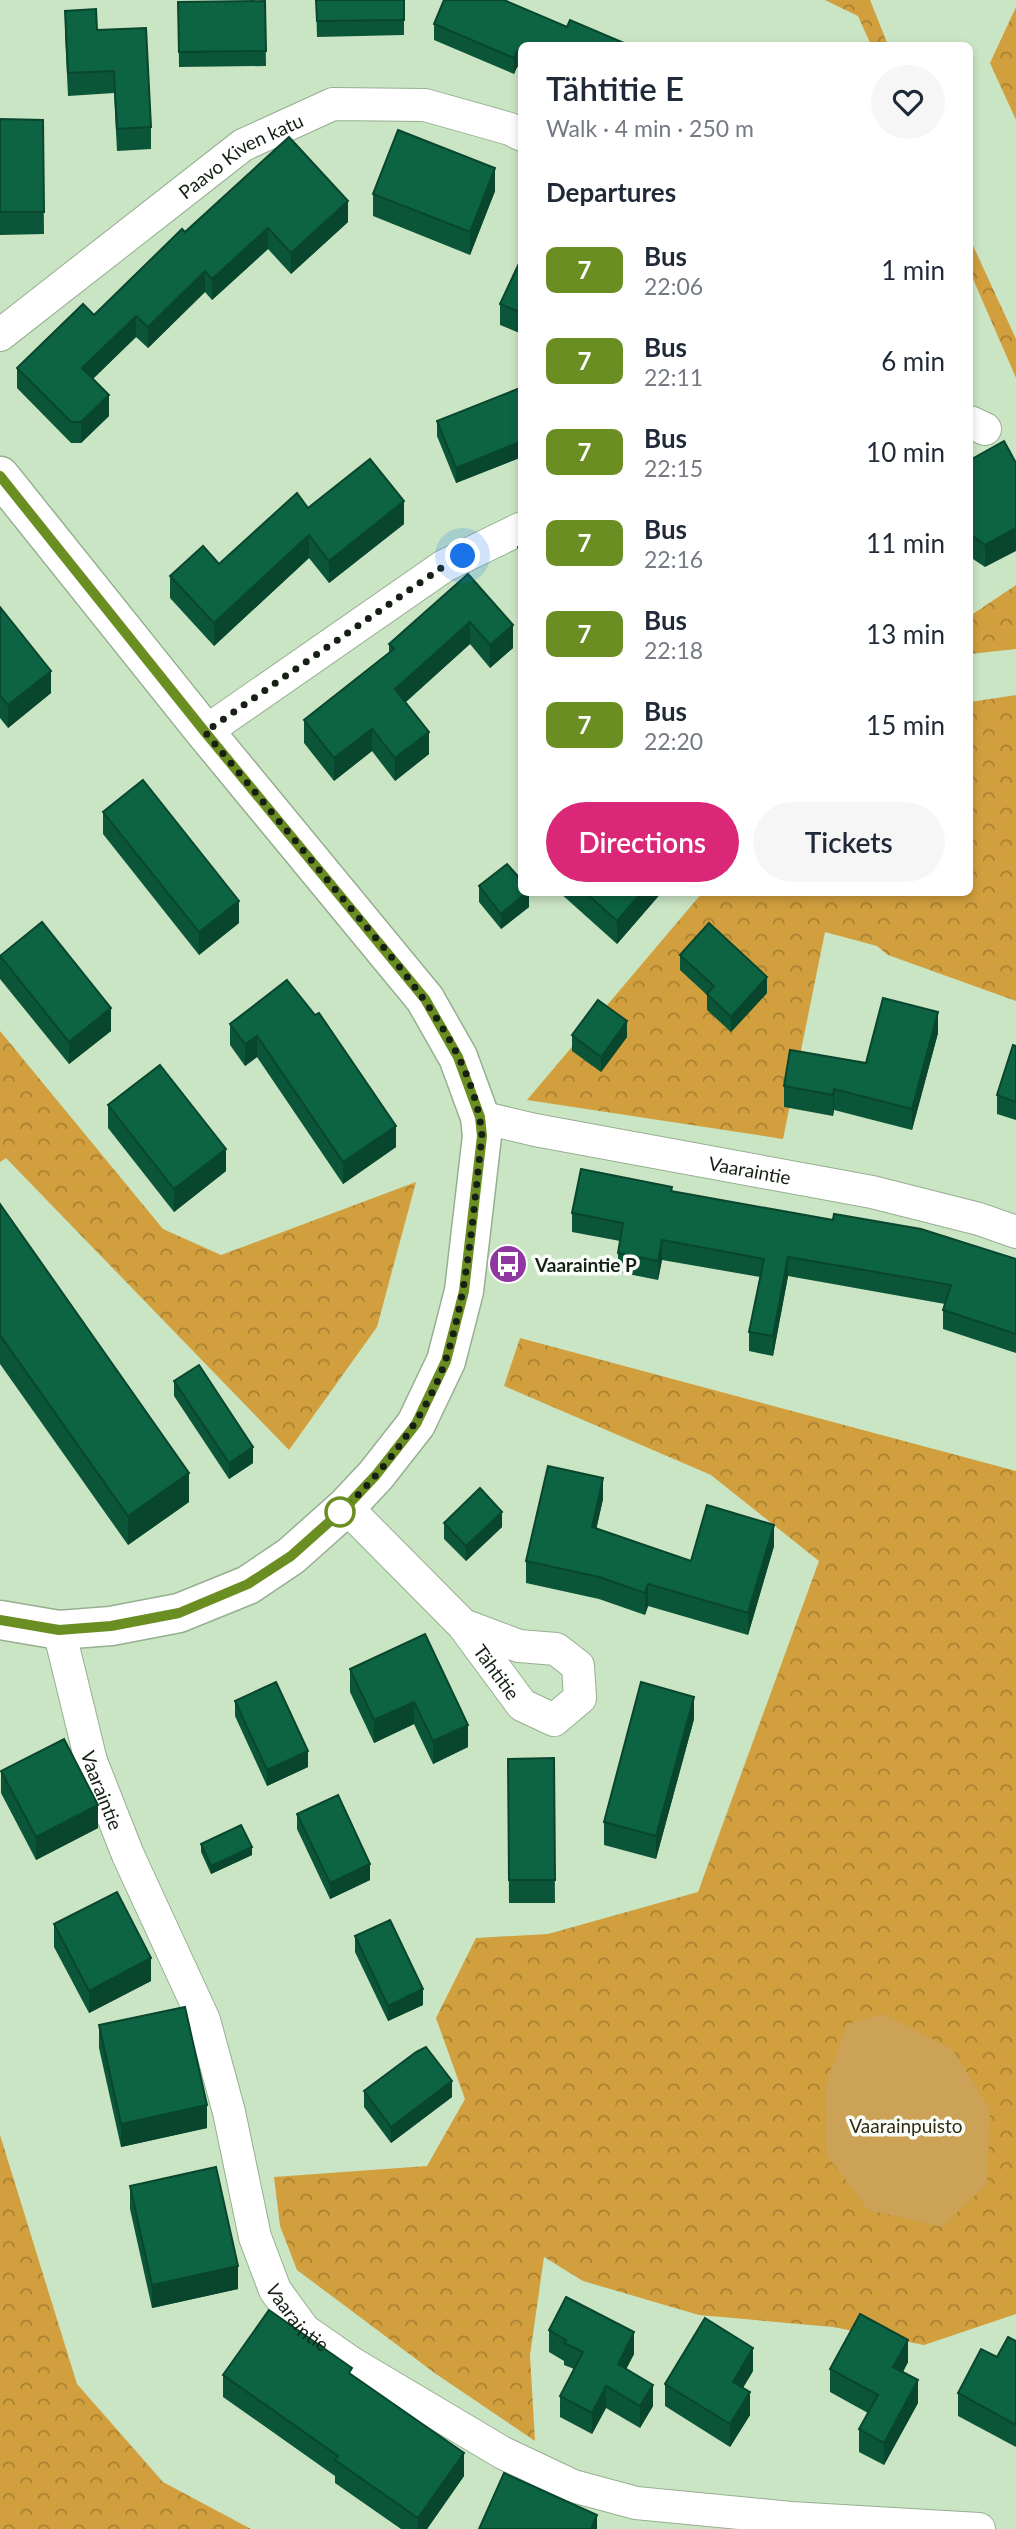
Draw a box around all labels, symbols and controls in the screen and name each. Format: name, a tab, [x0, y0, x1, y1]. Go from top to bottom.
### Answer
button: heart	[871, 65, 945, 139]
text: Tähtitie E	[546, 68, 684, 108]
street label: Paavo Kiven katu	[173, 108, 306, 203]
text: Walk · 4 min · 250 m	[546, 114, 754, 142]
text: Departures	[546, 176, 676, 208]
text: Bus	[644, 240, 687, 272]
text: 1 min	[881, 254, 945, 286]
text: 7	[578, 255, 591, 284]
text: 22:06	[644, 272, 703, 300]
text: Bus	[644, 331, 687, 363]
text: 6 min	[881, 345, 945, 377]
text: 7	[578, 346, 591, 375]
text: 22:11	[644, 363, 703, 391]
text: Bus	[644, 422, 687, 454]
text: 10 min	[866, 436, 945, 468]
text: 7	[578, 437, 591, 466]
text: 22:15	[644, 454, 703, 482]
text: Bus	[644, 513, 687, 545]
text: 11 min	[866, 527, 945, 559]
text: 7	[578, 528, 591, 557]
your location	[445, 538, 480, 573]
text: 22:16	[644, 545, 703, 573]
text: Bus	[644, 604, 687, 636]
text: 13 min	[866, 618, 945, 650]
text: 7	[578, 619, 591, 648]
text: 22:18	[644, 636, 703, 664]
text: Bus	[644, 695, 687, 727]
text: 15 min	[866, 709, 945, 741]
text: 7	[578, 710, 591, 739]
text: 22:20	[644, 727, 703, 755]
button: Directions	[546, 802, 739, 882]
button: Tickets	[753, 802, 945, 882]
street label: Vaaraintie	[707, 1151, 793, 1188]
bus stop icon: Vaaraintie P	[487, 1243, 529, 1285]
place label: Vaaraintie P	[534, 1253, 637, 1276]
unlabelled marker	[325, 1497, 355, 1527]
street label: Tähtitie	[469, 1639, 525, 1704]
street label: Vaaraintie	[77, 1748, 128, 1833]
park label: Vaarainpuisto	[849, 2114, 963, 2137]
street label: Vaaraintie	[262, 2280, 334, 2355]

